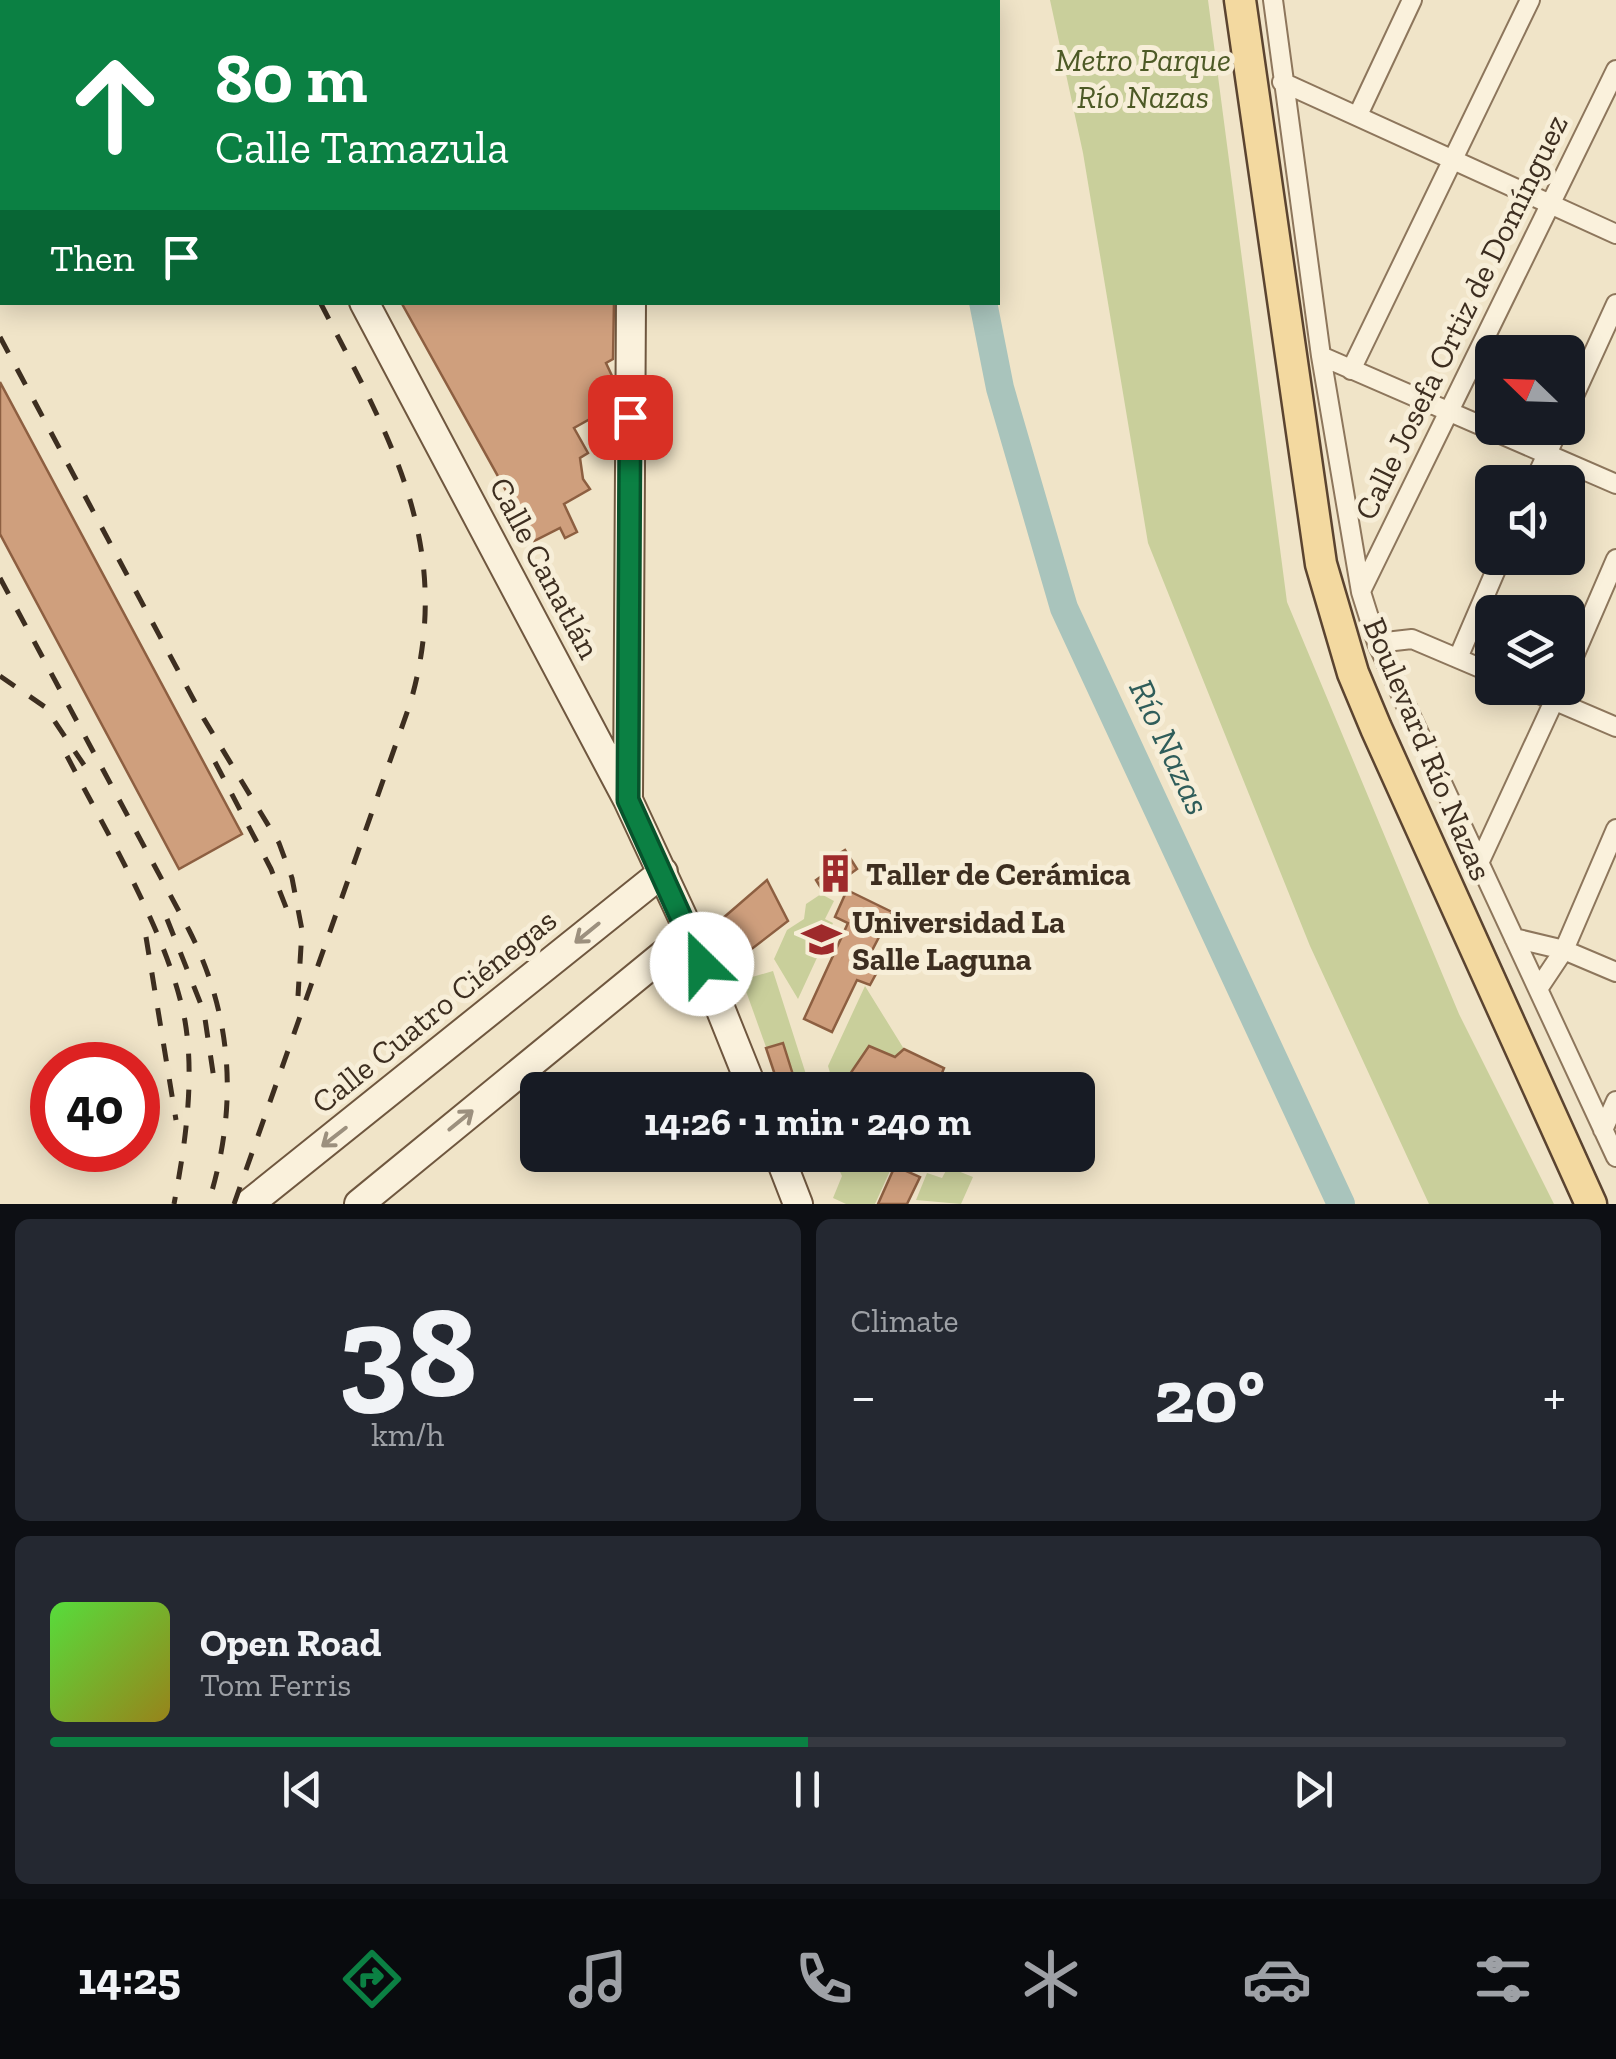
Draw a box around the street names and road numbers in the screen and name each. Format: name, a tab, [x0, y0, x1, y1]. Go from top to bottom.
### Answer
street label: Calle Josefa Ortiz de Domínguez	[1346, 108, 1576, 526]
street label: Calle Canatlán	[481, 471, 609, 666]
street label: Boulevard Río Nazas	[1355, 612, 1501, 886]
street label: Calle Cuatro Ciénegas	[304, 901, 564, 1121]

